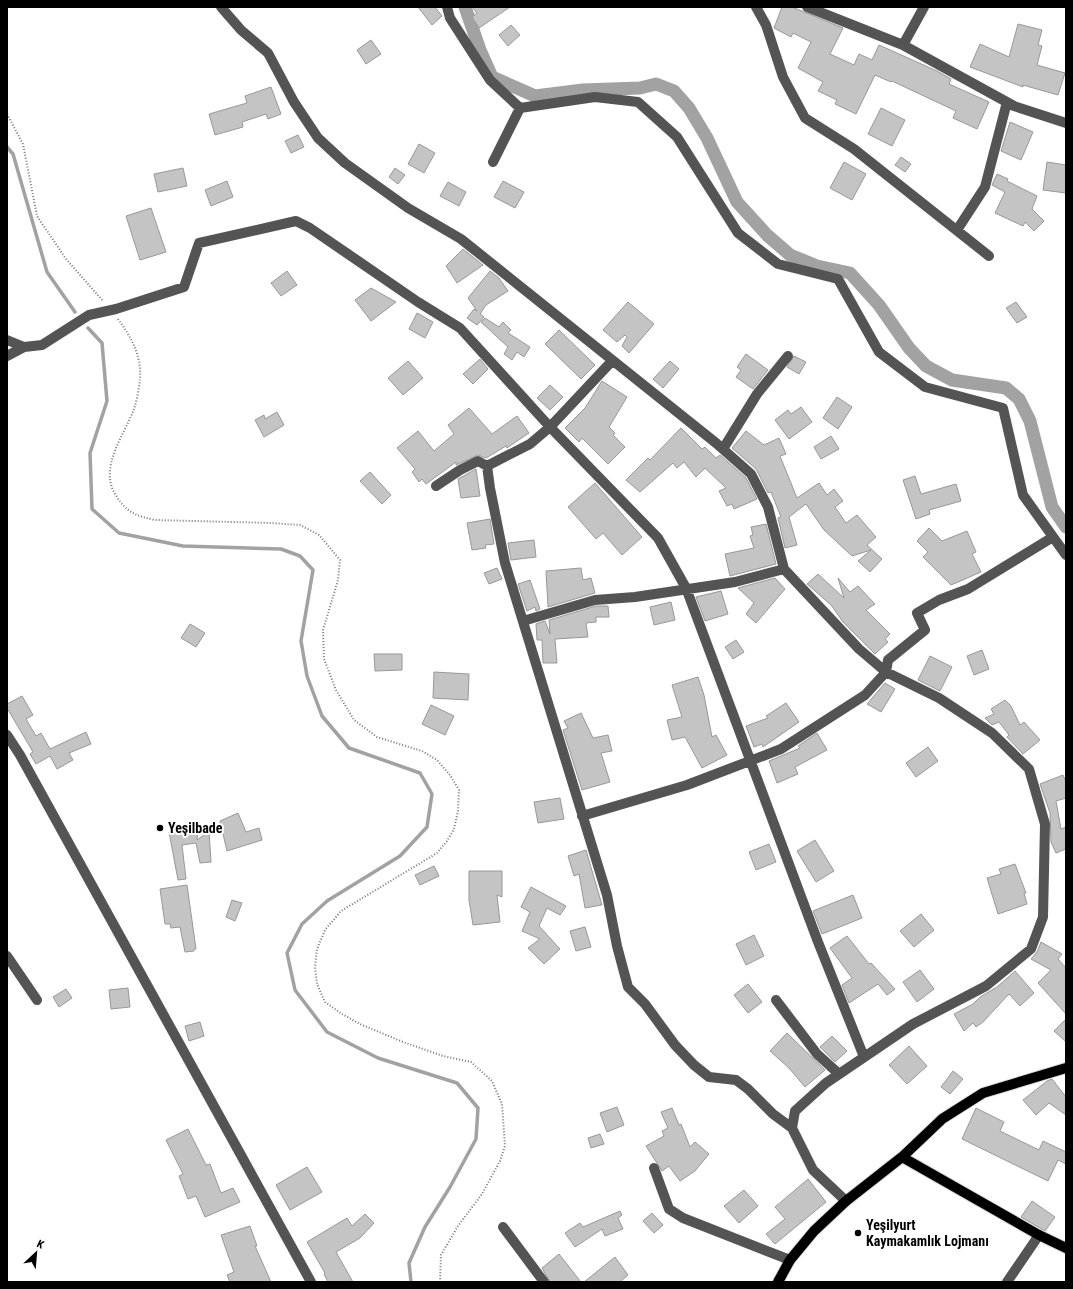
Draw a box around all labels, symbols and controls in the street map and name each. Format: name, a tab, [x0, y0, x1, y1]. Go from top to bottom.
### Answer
place label: Yeşilbade	[168, 820, 223, 836]
marker: Yeşilbade	[155, 823, 165, 833]
place label: Yeşilyurt Kaymakamlık Lojmanı	[866, 1217, 989, 1249]
marker: Yeşilyurt Kaymakamlık Lojmanı	[853, 1228, 863, 1238]
north arrow	[16, 1233, 56, 1273]
text: K	[35, 1237, 47, 1252]

